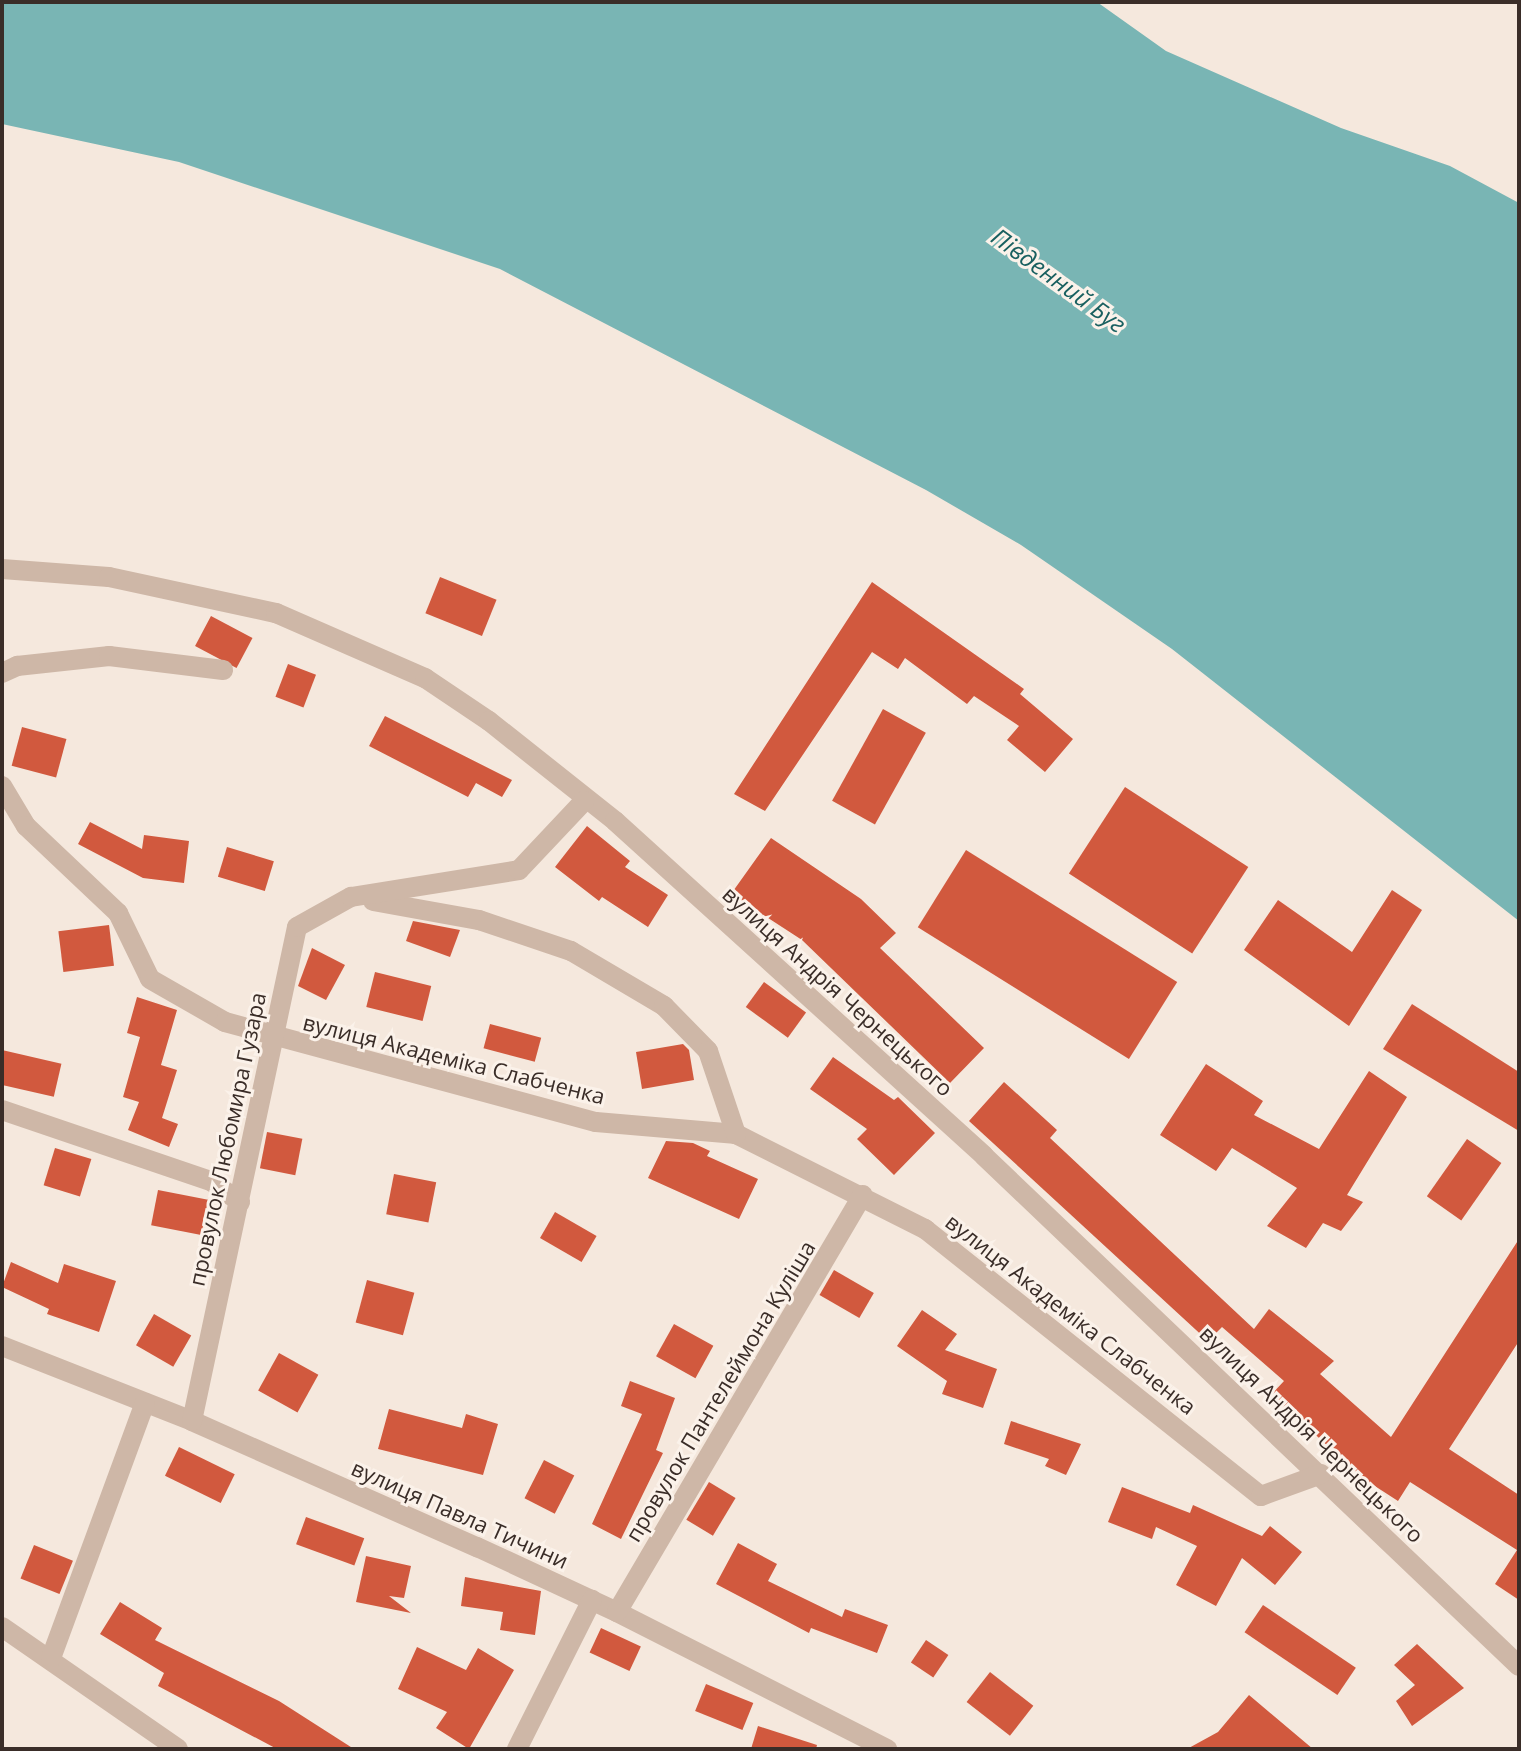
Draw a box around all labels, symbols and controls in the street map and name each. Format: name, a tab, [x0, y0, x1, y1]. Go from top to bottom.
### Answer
water label: Південний Буг	[986, 222, 1132, 338]
street label: вулиця Андрія Чернецького	[717, 881, 959, 1101]
street label: провулок Любомира Гузара	[183, 990, 271, 1288]
street label: вулиця Академіка Слабченка	[300, 1009, 608, 1109]
street label: вулиця Академіка Слабченка	[941, 1208, 1201, 1420]
street label: провулок Пантелеймона Куліша	[620, 1236, 820, 1546]
street label: вулиця Андрія Чернецького	[1195, 1320, 1429, 1548]
street label: вулиця Павла Тичини	[347, 1454, 573, 1574]

